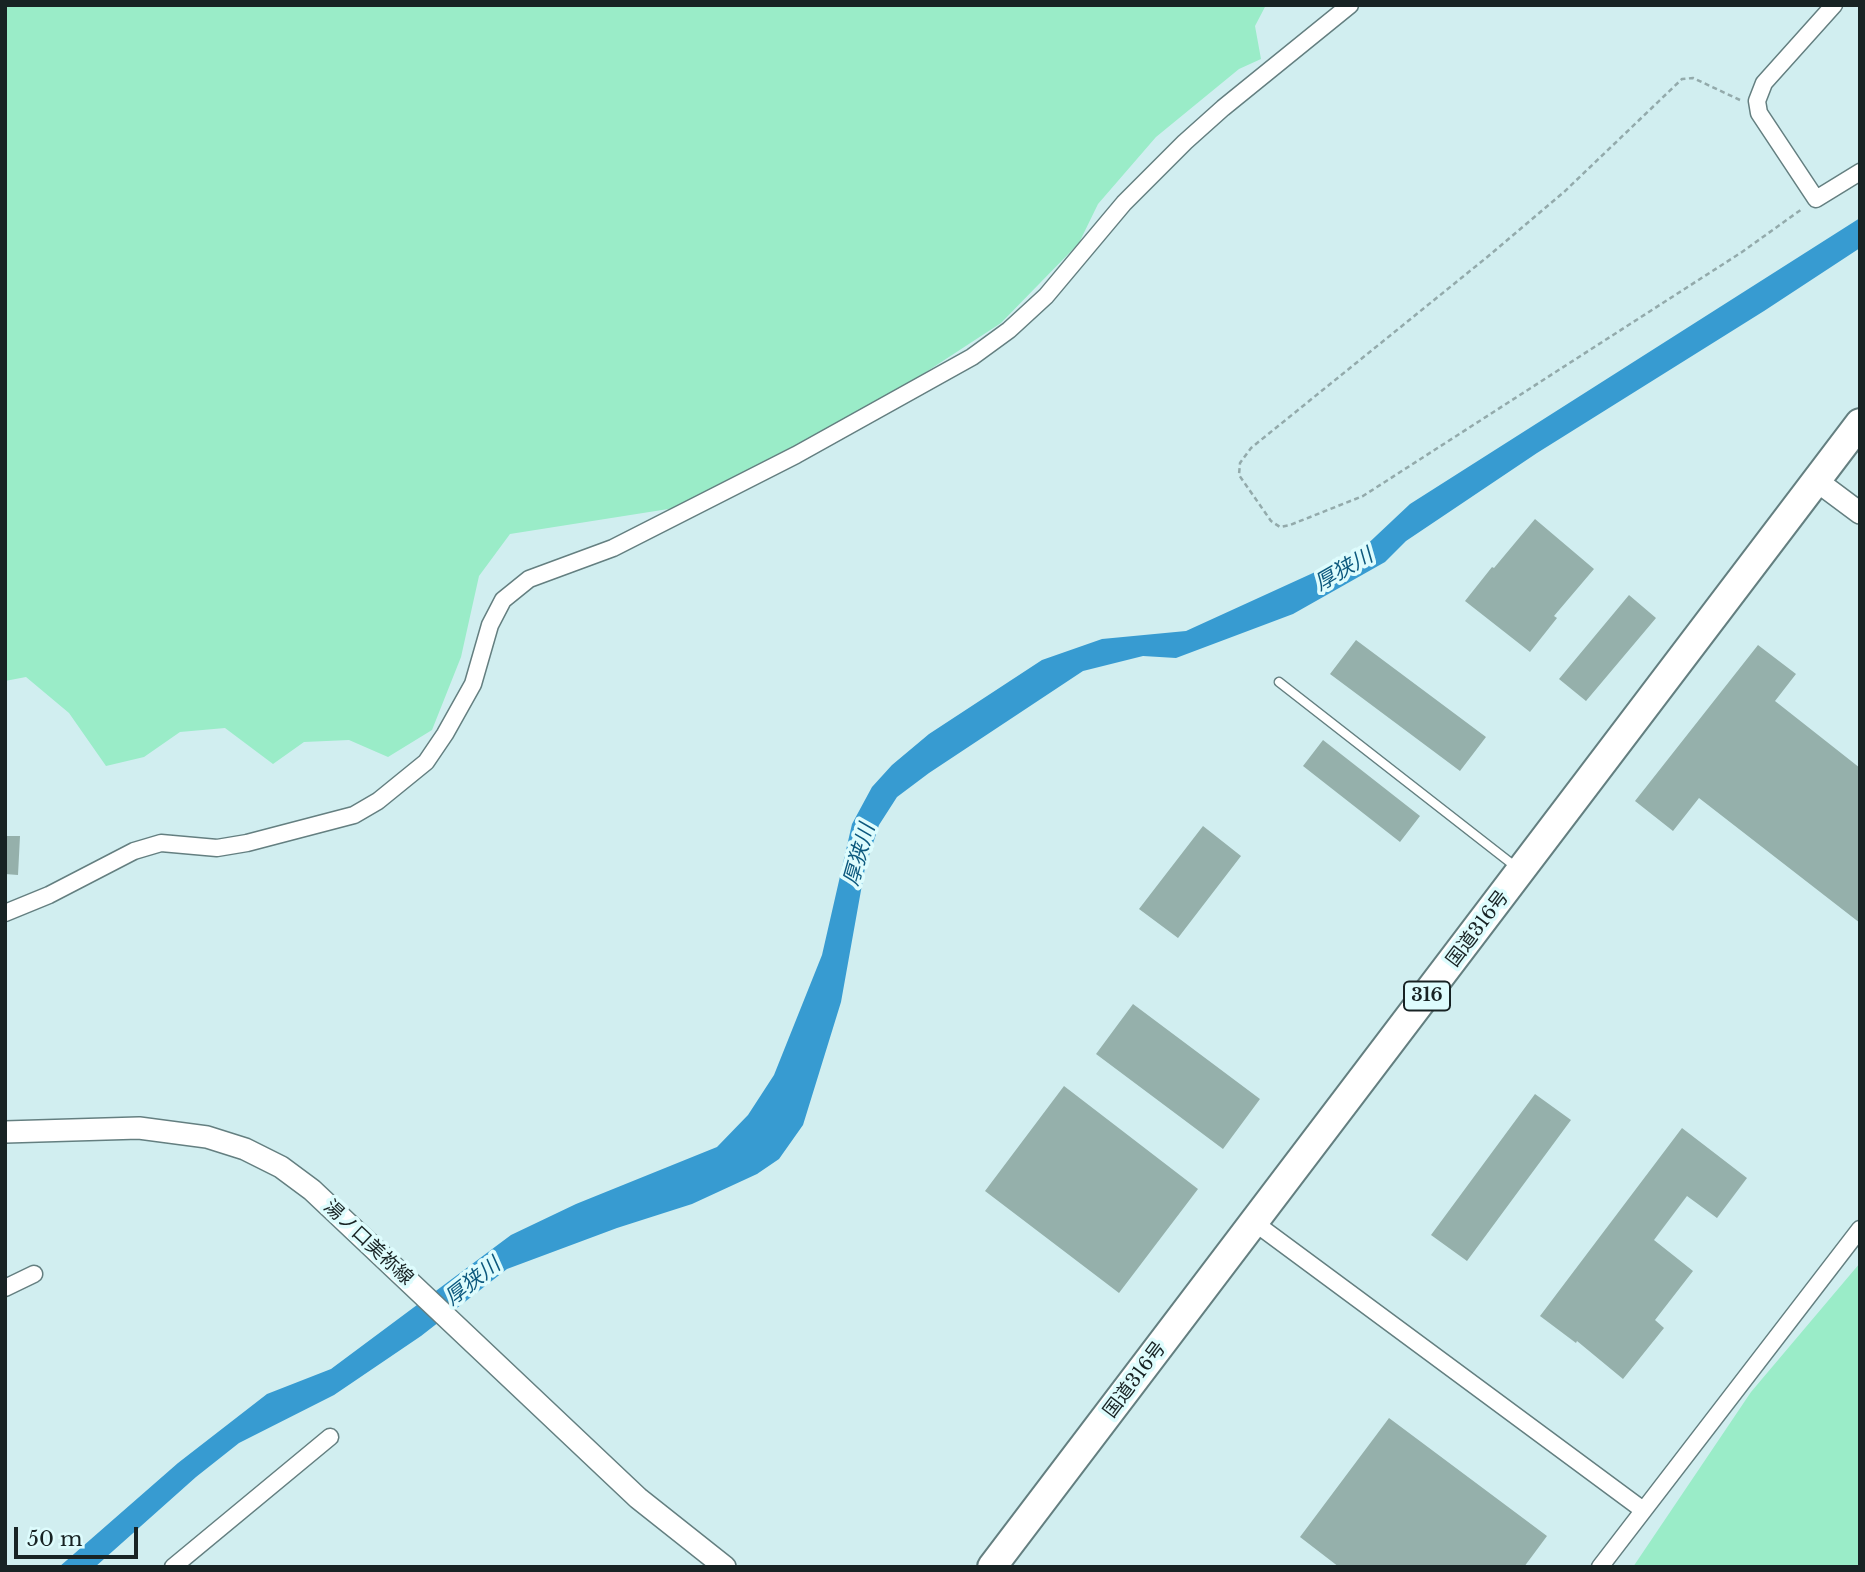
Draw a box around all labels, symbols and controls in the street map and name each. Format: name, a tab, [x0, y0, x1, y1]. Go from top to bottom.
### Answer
water label: 厚狭川	[1310, 543, 1378, 597]
water label: 厚狭川	[839, 821, 881, 889]
street label: 国道316号	[1442, 886, 1514, 972]
road number: 316	[1404, 981, 1450, 1010]
street label: 湯ノ口美祢線	[319, 1196, 417, 1290]
water label: 厚狭川	[440, 1253, 506, 1311]
street label: 国道316号	[1099, 1337, 1171, 1423]
scale bar	[18, 1512, 142, 1556]
text: 50 m	[27, 1526, 82, 1552]

